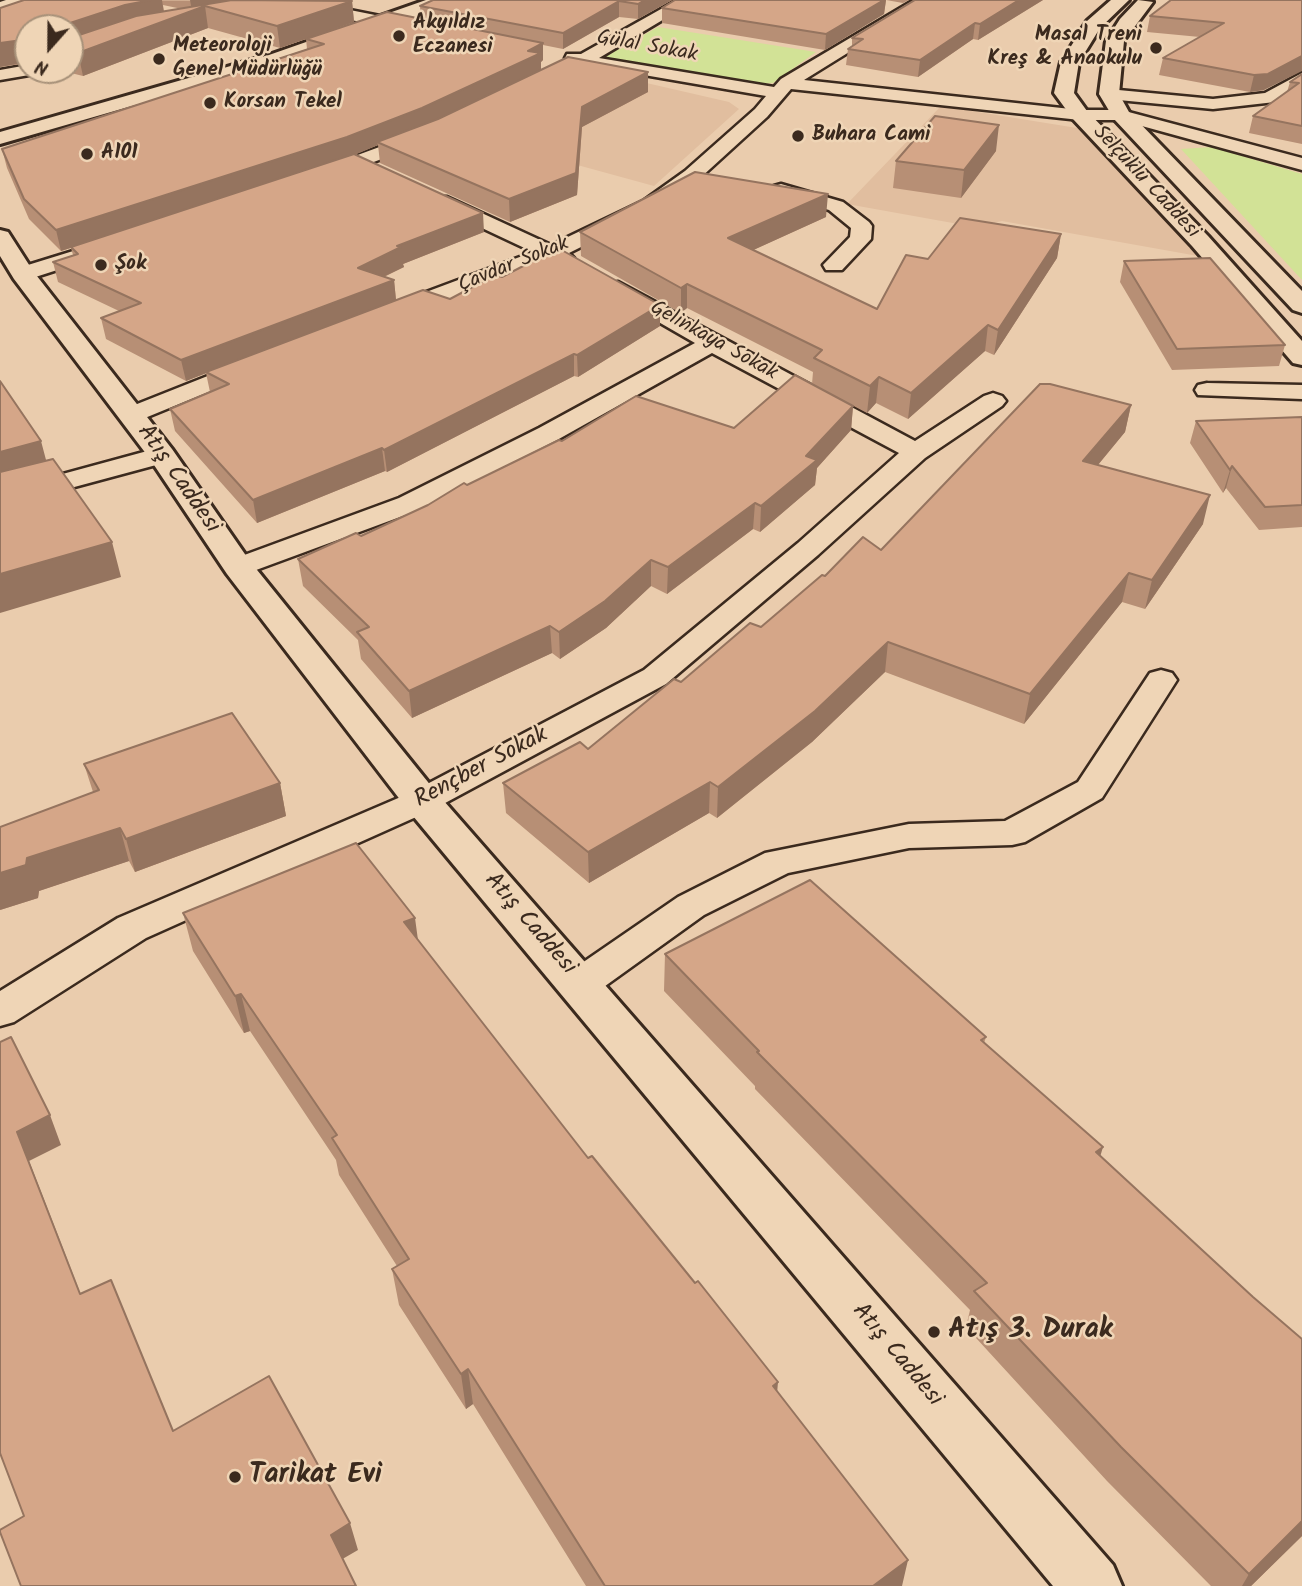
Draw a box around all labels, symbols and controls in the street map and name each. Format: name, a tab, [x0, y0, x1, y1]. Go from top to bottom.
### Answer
place label: Akyıldız Eczanesi	[413, 11, 493, 61]
north arrow	[14, 14, 84, 84]
place label: Masal Treni Kreş & Anaokulu	[988, 23, 1142, 73]
street label: Gülal Sokak	[595, 27, 699, 69]
marker: Akyıldız Eczanesi	[391, 28, 407, 44]
place label: Meteoroloji Genel Müdürlüğü	[173, 34, 322, 84]
marker: Masal Treni Kreş & Anaokulu	[1148, 40, 1164, 56]
text: N	[31, 51, 53, 83]
marker: Meteoroloji Genel Müdürlüğü	[151, 51, 167, 67]
place label: Korsan Tekel	[224, 90, 342, 116]
marker: Korsan Tekel	[202, 95, 218, 111]
street label: Selçuklu Caddesi	[1086, 121, 1204, 245]
place label: Buhara Cami	[812, 123, 931, 149]
marker: Buhara Cami	[790, 128, 806, 144]
place label: A101	[101, 141, 138, 167]
marker: A101	[79, 146, 95, 162]
street label: Çavdar Sokak	[455, 232, 573, 300]
place label: Şok	[115, 252, 146, 278]
marker: Şok	[93, 257, 109, 273]
street label: Gelinkaya Sokak	[645, 297, 781, 387]
street label: Atış Caddesi	[129, 420, 225, 540]
street label: Rençber Sokak	[410, 722, 554, 816]
street label: Atış Caddesi	[477, 868, 581, 982]
street label: Atış Caddesi	[844, 1298, 948, 1414]
place label: Atış 3. Durak	[948, 1315, 1113, 1349]
marker: Atış 3. Durak	[926, 1324, 942, 1340]
place label: Tarikat Evi	[249, 1460, 382, 1494]
marker: Tarikat Evi	[227, 1469, 243, 1485]

